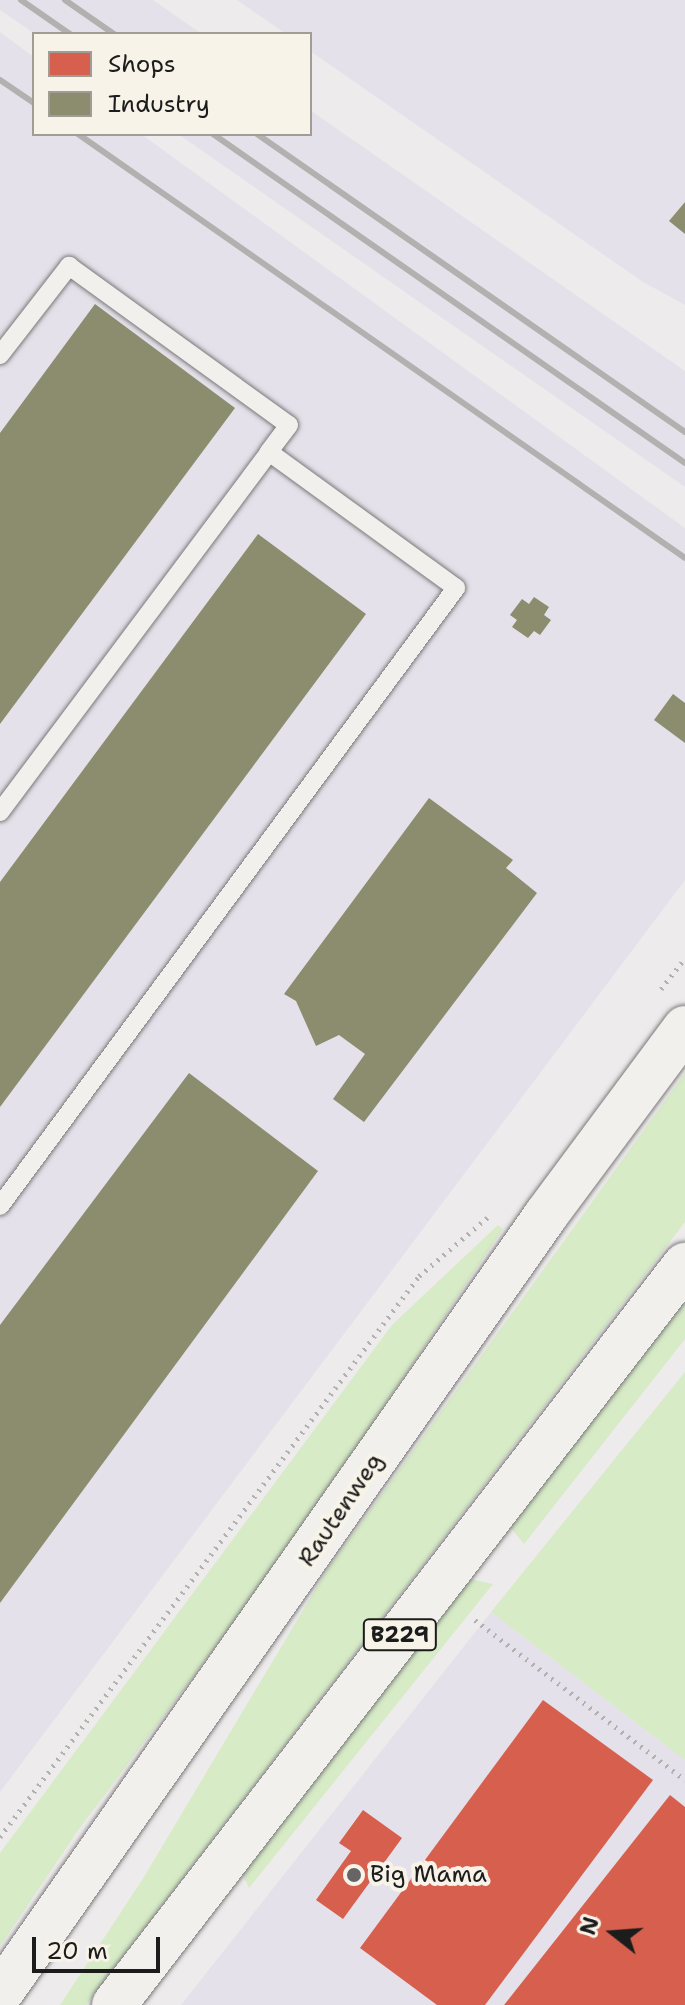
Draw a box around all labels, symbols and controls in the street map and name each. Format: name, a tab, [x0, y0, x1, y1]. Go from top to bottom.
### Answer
legend	[32, 32, 312, 136]
text: Shops	[108, 48, 176, 80]
text: Industry	[108, 88, 210, 120]
street label: Rautenweg	[293, 1448, 389, 1572]
road number: B229	[362, 1617, 438, 1653]
place label: Big Mama	[370, 1861, 487, 1889]
marker: Big Mama	[345, 1866, 363, 1884]
north arrow	[573, 1893, 653, 1973]
text: N	[573, 1913, 606, 1938]
scale bar	[36, 1921, 164, 1971]
text: 20 m	[46, 1935, 108, 1967]

